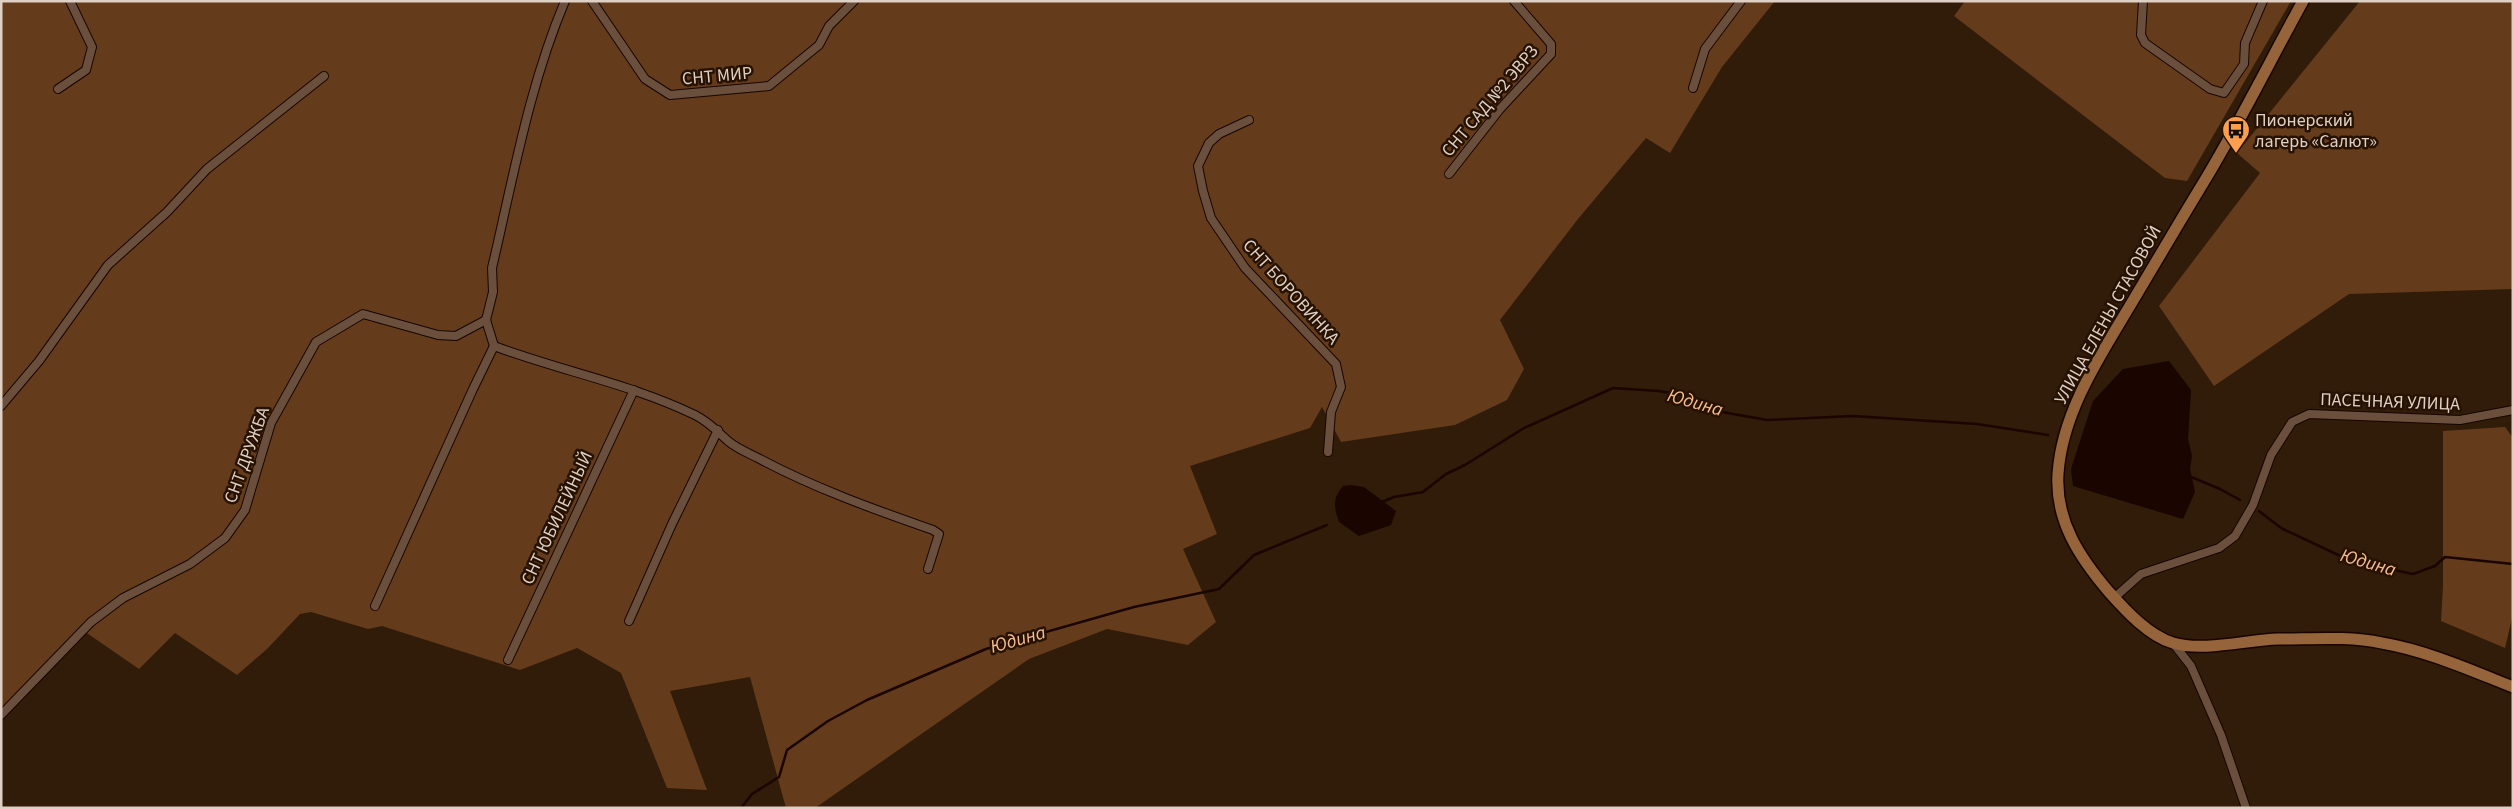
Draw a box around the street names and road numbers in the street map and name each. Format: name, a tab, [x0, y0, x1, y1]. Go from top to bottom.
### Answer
street label: СНТ САД №2 ЭВРЗ	[1436, 40, 1544, 162]
street label: СНТ МИР	[681, 60, 753, 92]
street label: УЛИЦА ЕЛЕНЫ СТАСОВОЙ	[2048, 221, 2168, 409]
street label: СНТ БОРОВИНКА	[1237, 234, 1345, 350]
street label: ПАСЕЧНАЯ УЛИЦА	[2320, 387, 2461, 417]
street label: СНТ ДРУЖБА	[218, 403, 276, 507]
street label: СНТ ЮБИЛЕЙНЫЙ	[515, 447, 599, 589]

